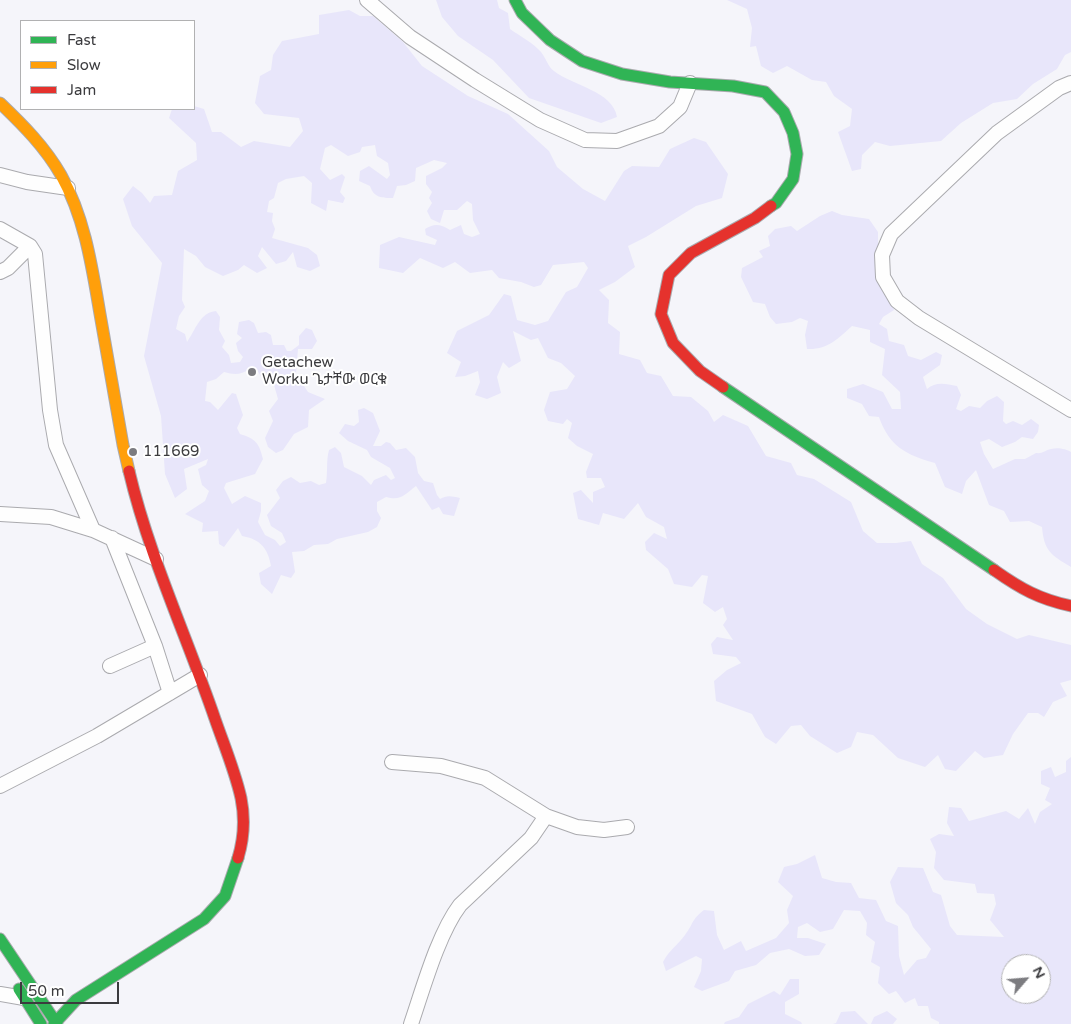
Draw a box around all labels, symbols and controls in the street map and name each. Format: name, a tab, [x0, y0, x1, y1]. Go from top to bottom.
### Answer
legend	[20, 20, 195, 110]
text: Fast	[67, 31, 96, 49]
text: Slow	[67, 56, 101, 74]
text: Jam	[67, 81, 96, 99]
place label: Getachew Worku ጌታቸው ወርቁ	[262, 354, 387, 389]
marker: Getachew Worku ጌታቸው ወርቁ	[246, 366, 258, 378]
place label: 111669	[143, 443, 200, 461]
marker: 111669	[127, 446, 139, 458]
north arrow	[1001, 954, 1051, 1004]
text: N	[1029, 964, 1049, 981]
scale bar	[22, 972, 121, 1004]
text: 50 m	[28, 982, 65, 1000]

